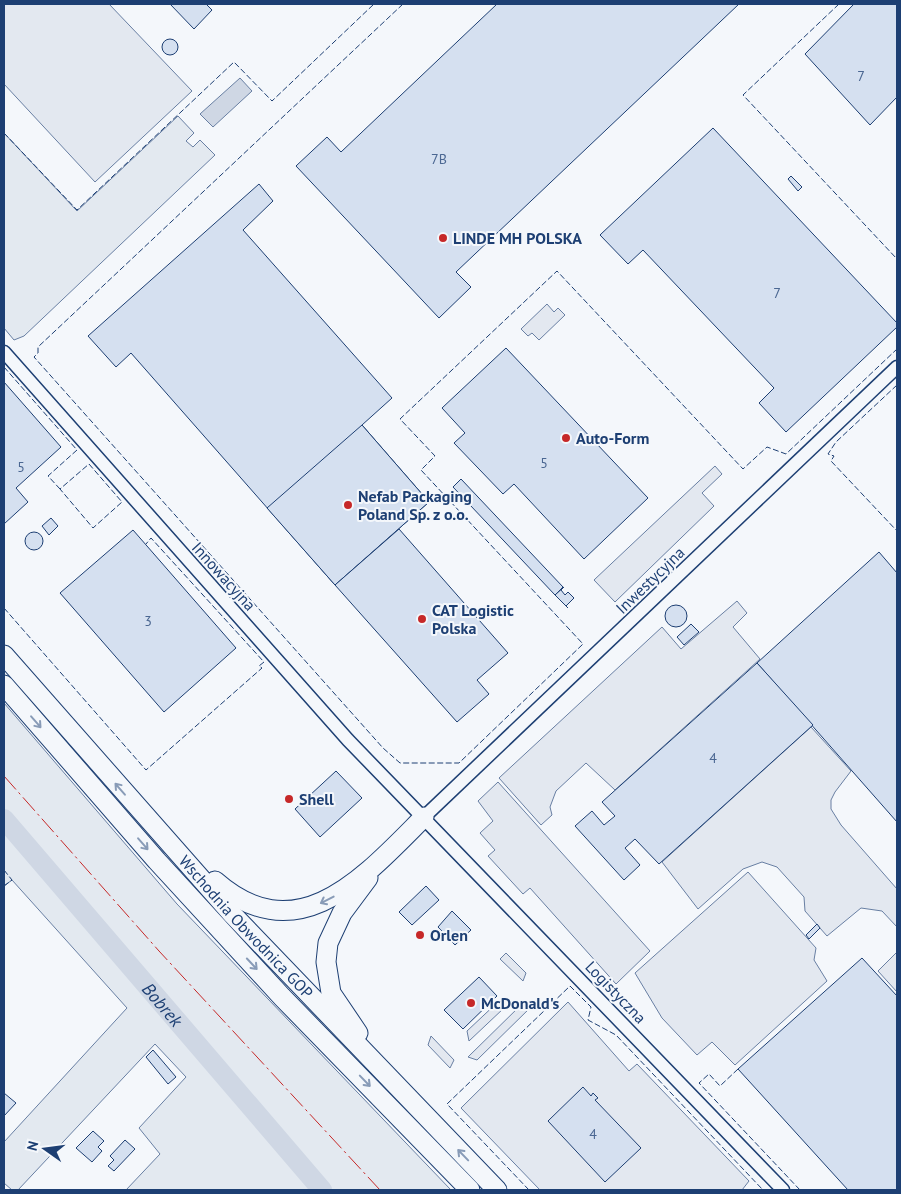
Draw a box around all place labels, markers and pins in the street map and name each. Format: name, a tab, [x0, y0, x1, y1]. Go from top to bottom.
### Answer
place label: LINDE MH POLSKA	[453, 228, 582, 248]
marker: LINDE MH POLSKA	[437, 232, 449, 244]
place label: Auto-Form	[576, 428, 649, 448]
marker: Auto-Form	[560, 432, 572, 444]
place label: Nefab Packaging Poland Sp. z o.o.	[358, 486, 472, 524]
marker: Nefab Packaging Poland Sp. z o.o.	[342, 499, 354, 511]
place label: CAT Logistic Polska	[432, 600, 514, 638]
marker: CAT Logistic Polska	[416, 613, 428, 625]
place label: Shell	[299, 789, 334, 809]
marker: Shell	[283, 793, 295, 805]
place label: Orlen	[430, 925, 468, 945]
marker: Orlen	[414, 929, 426, 941]
place label: McDonald's	[481, 993, 560, 1013]
marker: McDonald's	[465, 997, 477, 1009]

